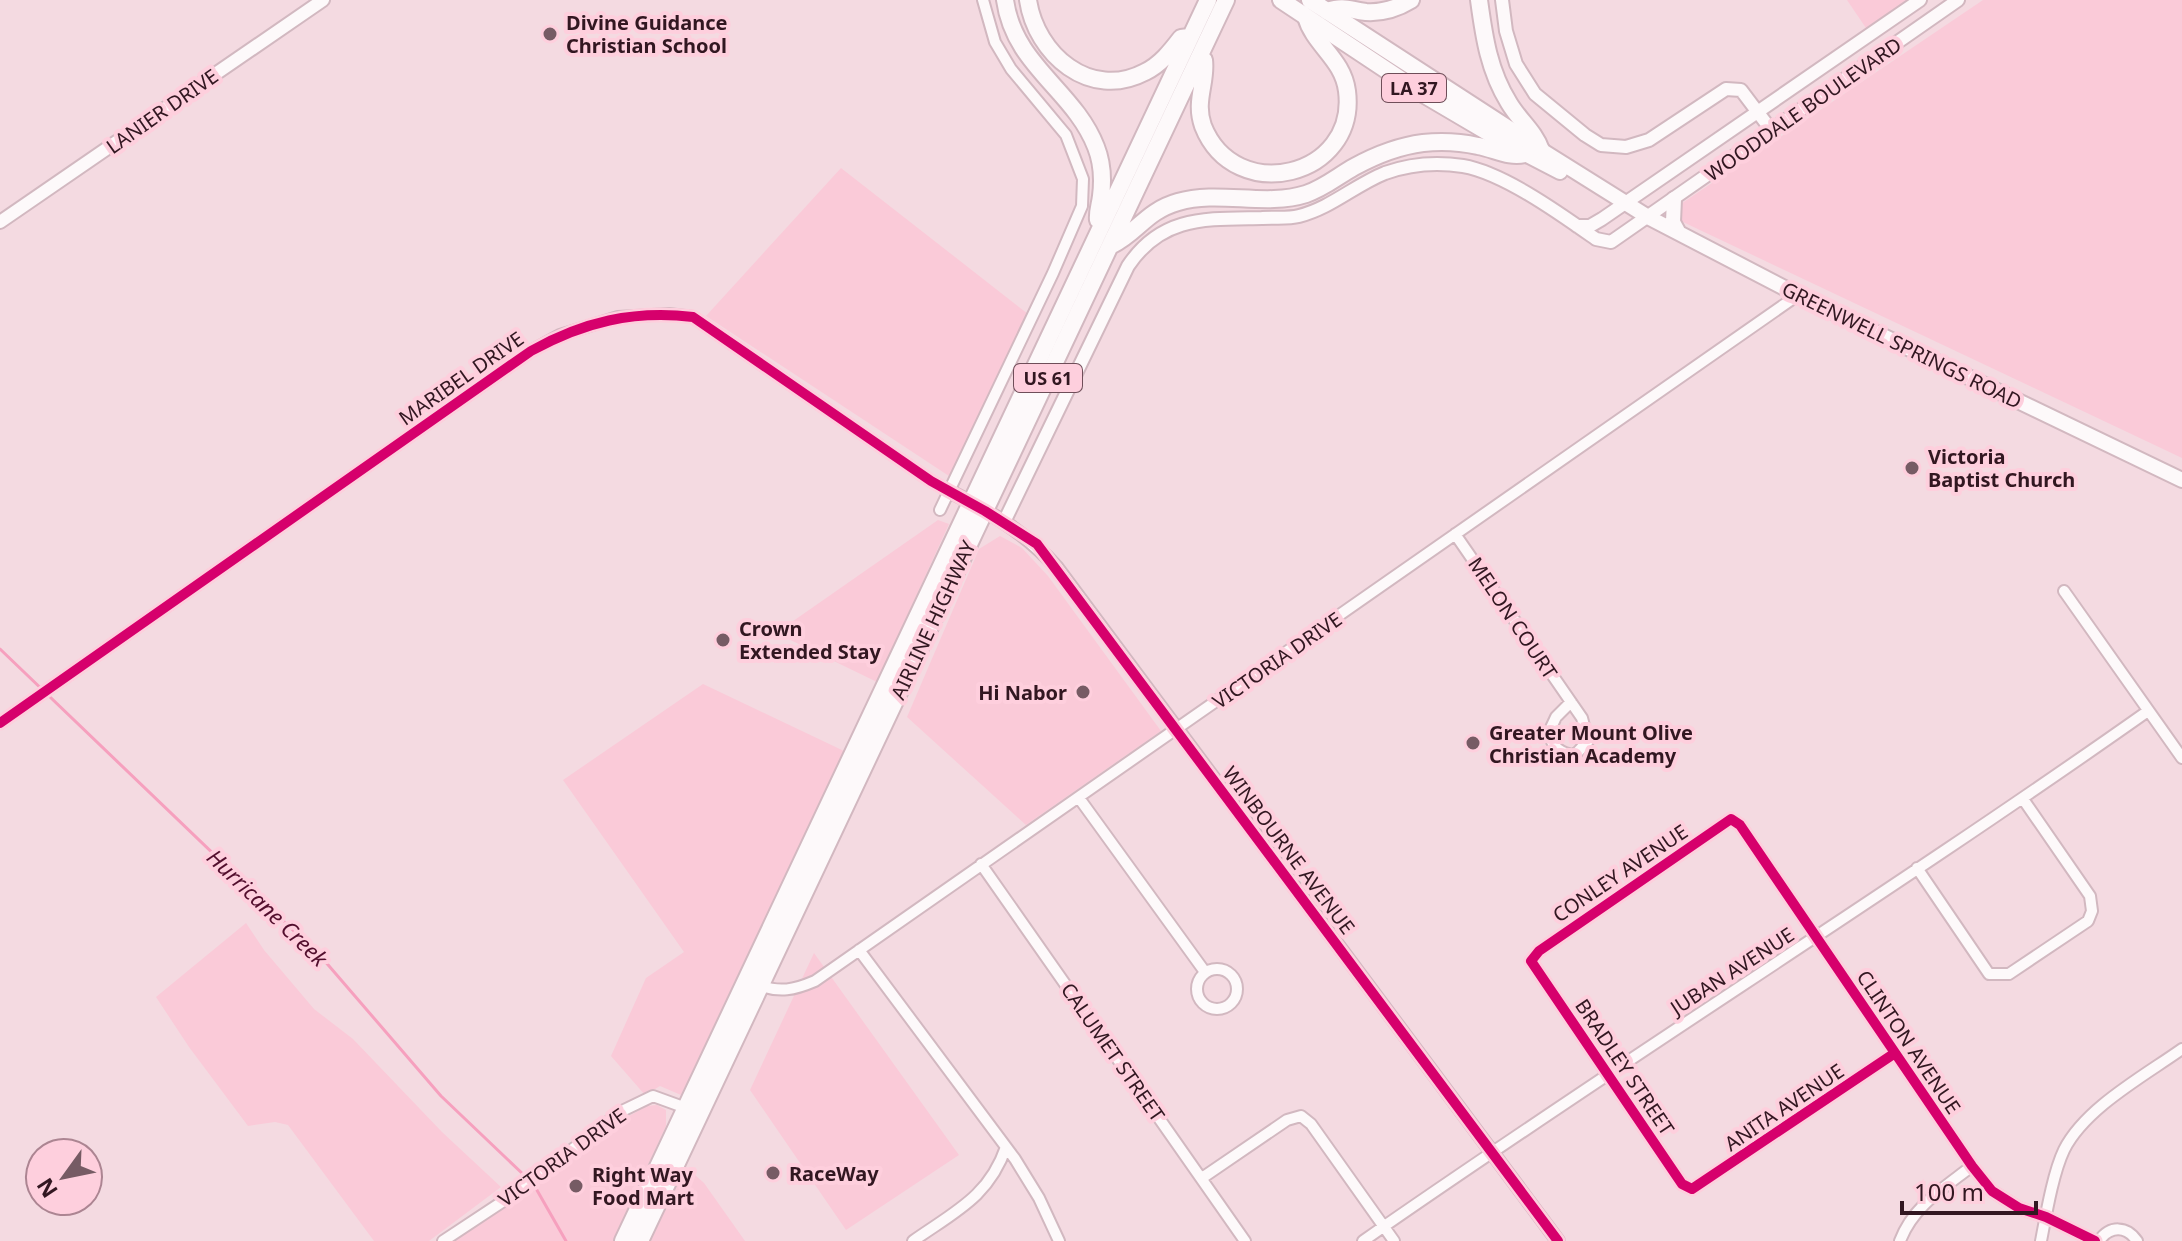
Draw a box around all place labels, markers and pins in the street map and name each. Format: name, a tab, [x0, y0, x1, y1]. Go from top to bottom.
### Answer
place label: Divine Guidance Christian School	[566, 9, 728, 59]
marker: Divine Guidance Christian School	[541, 25, 559, 43]
place label: Victoria Baptist Church	[1928, 443, 2075, 493]
marker: Victoria Baptist Church	[1903, 459, 1921, 477]
place label: Crown Extended Stay	[739, 615, 881, 665]
marker: Crown Extended Stay	[714, 631, 732, 649]
place label: Hi Nabor	[978, 679, 1067, 706]
marker: Hi Nabor	[1074, 683, 1092, 701]
place label: Greater Mount Olive Christian Academy	[1489, 719, 1693, 769]
marker: Greater Mount Olive Christian Academy	[1464, 734, 1482, 752]
place label: RaceWay	[789, 1160, 879, 1187]
place label: Right Way Food Mart	[592, 1161, 695, 1211]
marker: RaceWay	[764, 1164, 782, 1182]
marker: Right Way Food Mart	[567, 1177, 585, 1195]

